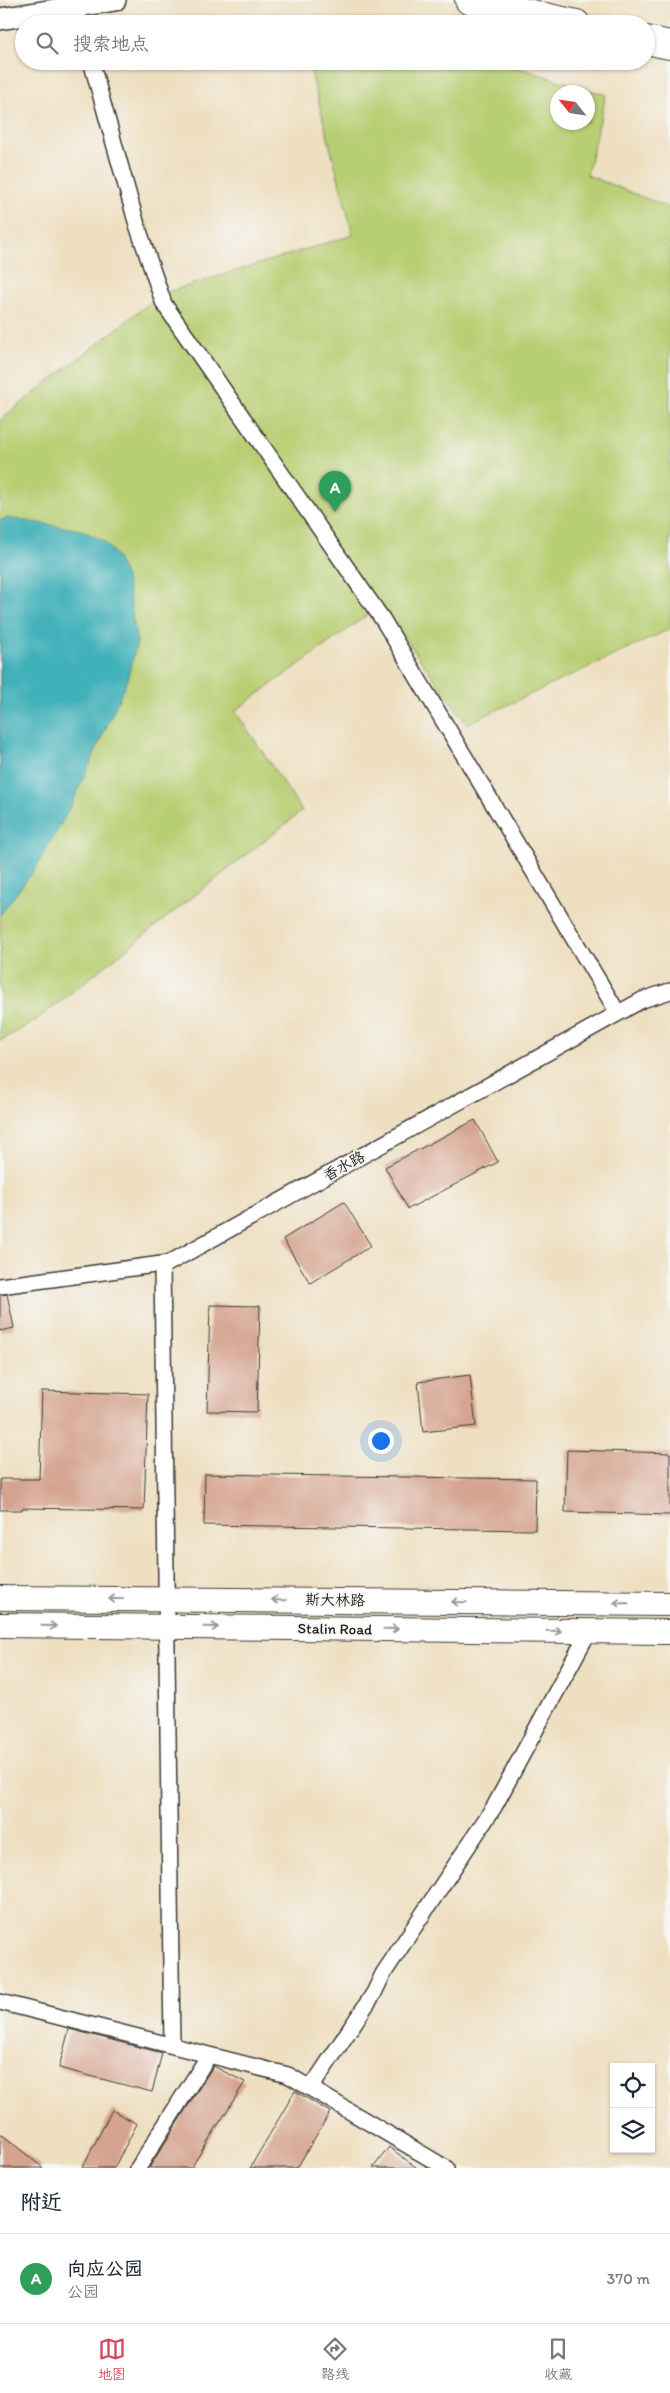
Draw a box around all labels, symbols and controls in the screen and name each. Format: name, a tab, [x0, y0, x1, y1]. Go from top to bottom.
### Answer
search box	[15, 15, 655, 70]
icon: search	[33, 29, 61, 57]
text: 搜索地点	[73, 32, 149, 55]
north arrow	[550, 85, 595, 130]
pin: A	[319, 471, 351, 512]
street label: 香水路	[320, 1147, 368, 1185]
your location	[368, 1428, 394, 1454]
street label: 斯大林路	[305, 1590, 365, 1610]
one-way arrow	[109, 1594, 125, 1604]
one-way arrow	[271, 1595, 288, 1605]
one-way arrow	[451, 1597, 467, 1606]
one-way arrow	[614, 1598, 630, 1608]
street label: Stalin Road	[298, 1619, 373, 1639]
one-way arrow	[40, 1621, 56, 1631]
one-way arrow	[202, 1622, 219, 1632]
one-way arrow	[382, 1624, 399, 1634]
one-way arrow	[545, 1626, 561, 1636]
map controls	[610, 2063, 655, 2153]
button: locate	[610, 2063, 655, 2108]
button: layers	[610, 2108, 655, 2153]
text: 附近	[20, 2189, 62, 2214]
text: 向应公园	[67, 2257, 143, 2280]
text: A	[31, 2269, 41, 2288]
text: 370 m	[606, 2269, 650, 2288]
text: 公园	[67, 2282, 99, 2301]
tab: 地图	[98, 2335, 126, 2383]
tab: 路线	[321, 2335, 349, 2383]
tab: 收藏	[544, 2335, 572, 2383]

